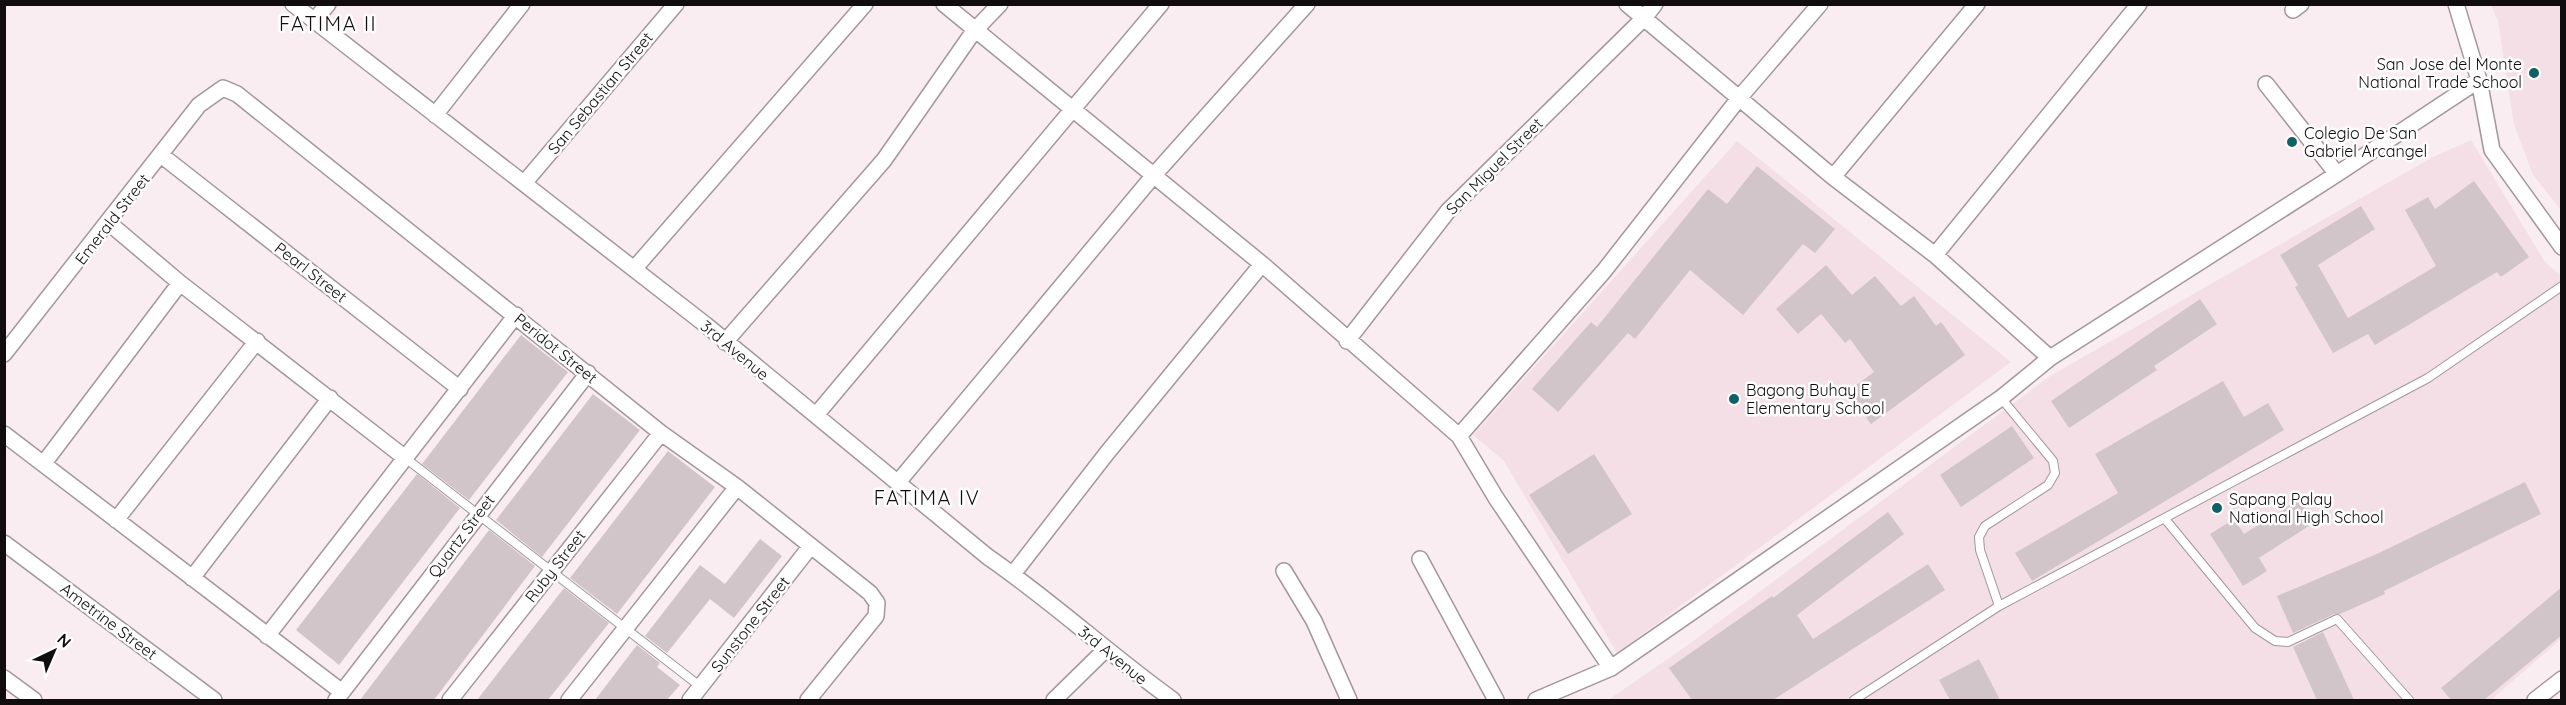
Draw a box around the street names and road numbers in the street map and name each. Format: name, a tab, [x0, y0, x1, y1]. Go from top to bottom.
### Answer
street label: San Sebastian Street	[543, 28, 657, 158]
street label: San Miguel Street	[1441, 113, 1547, 219]
street label: Emerald Street	[70, 170, 154, 268]
street label: Pearl Street	[271, 238, 351, 306]
street label: Peridot Street	[511, 308, 601, 388]
street label: 3rd Avenue	[697, 316, 773, 384]
street label: Quartz Street	[423, 491, 499, 581]
street label: Ruby Street	[520, 526, 590, 606]
street label: Sunstone Street	[706, 572, 794, 676]
street label: Ametrine Street	[57, 578, 161, 664]
street label: 3rd Avenue	[1074, 621, 1152, 689]

